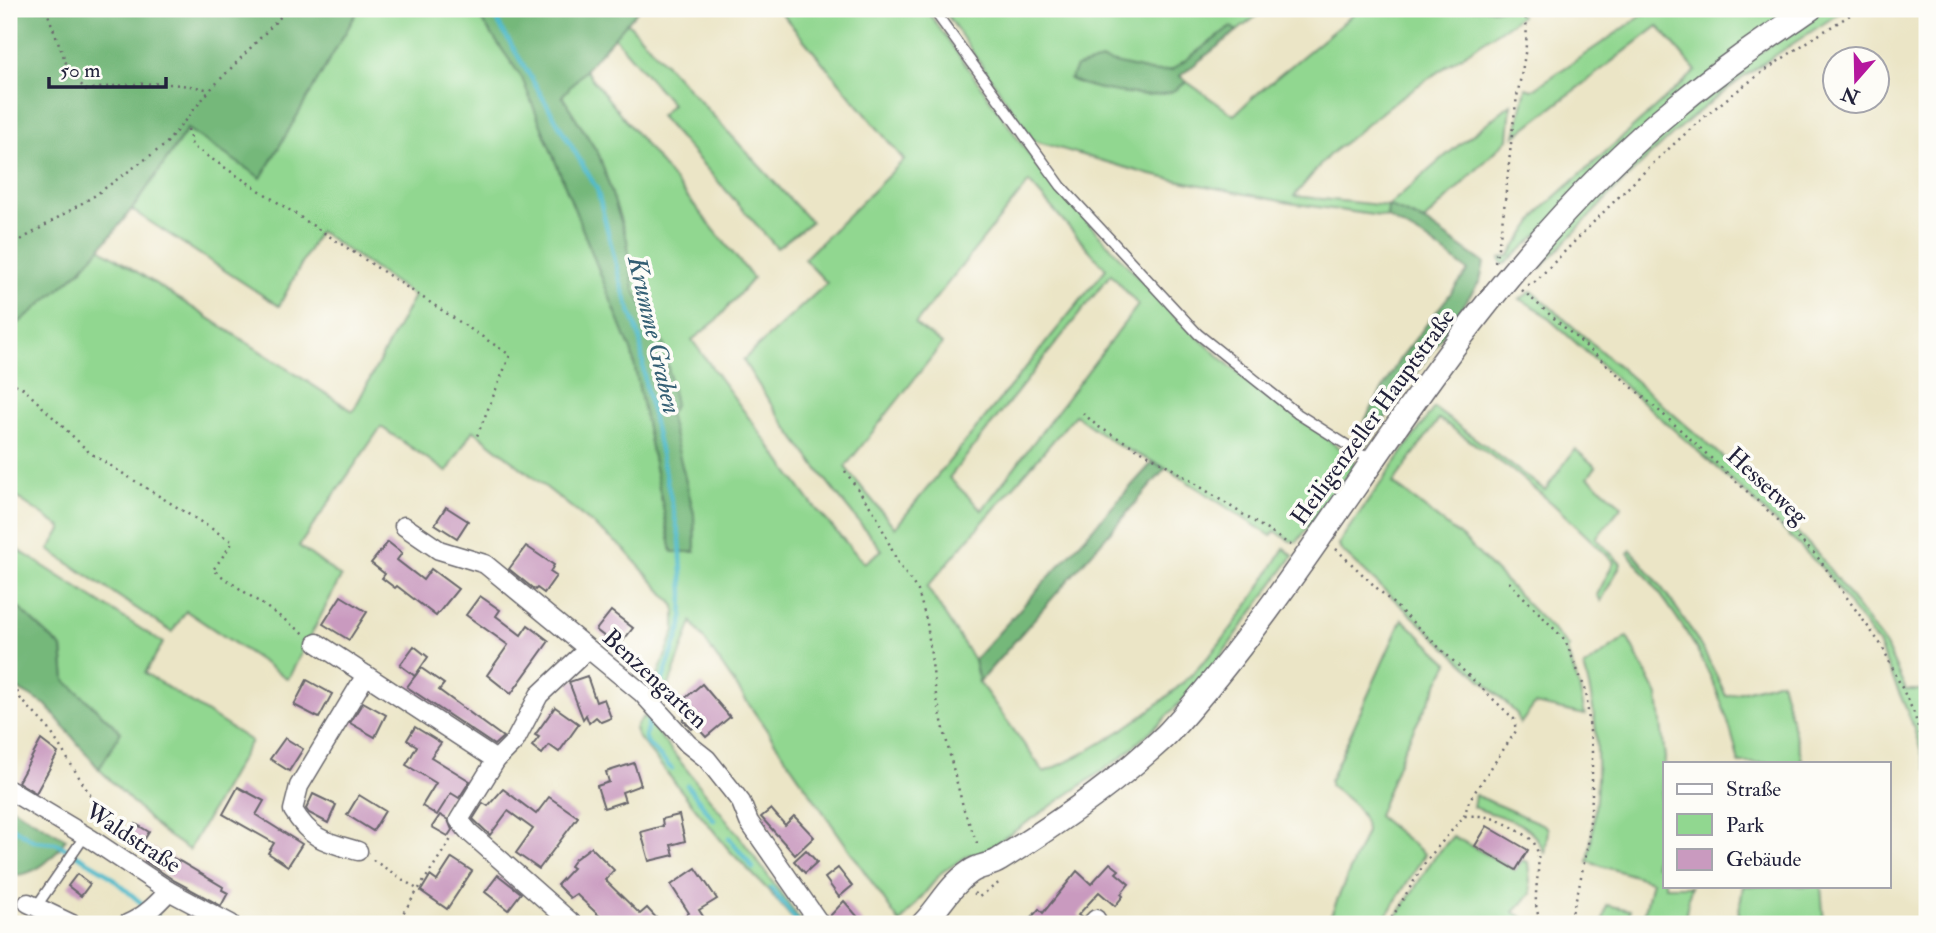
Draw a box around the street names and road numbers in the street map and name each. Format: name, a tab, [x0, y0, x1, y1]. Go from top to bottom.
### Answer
street label: Heiligenzeller Hauptstraße	[1284, 303, 1462, 531]
street label: Hessetweg	[1720, 441, 1815, 532]
street label: Benzengarten	[596, 622, 714, 736]
street label: Waldstraße	[78, 795, 187, 880]

